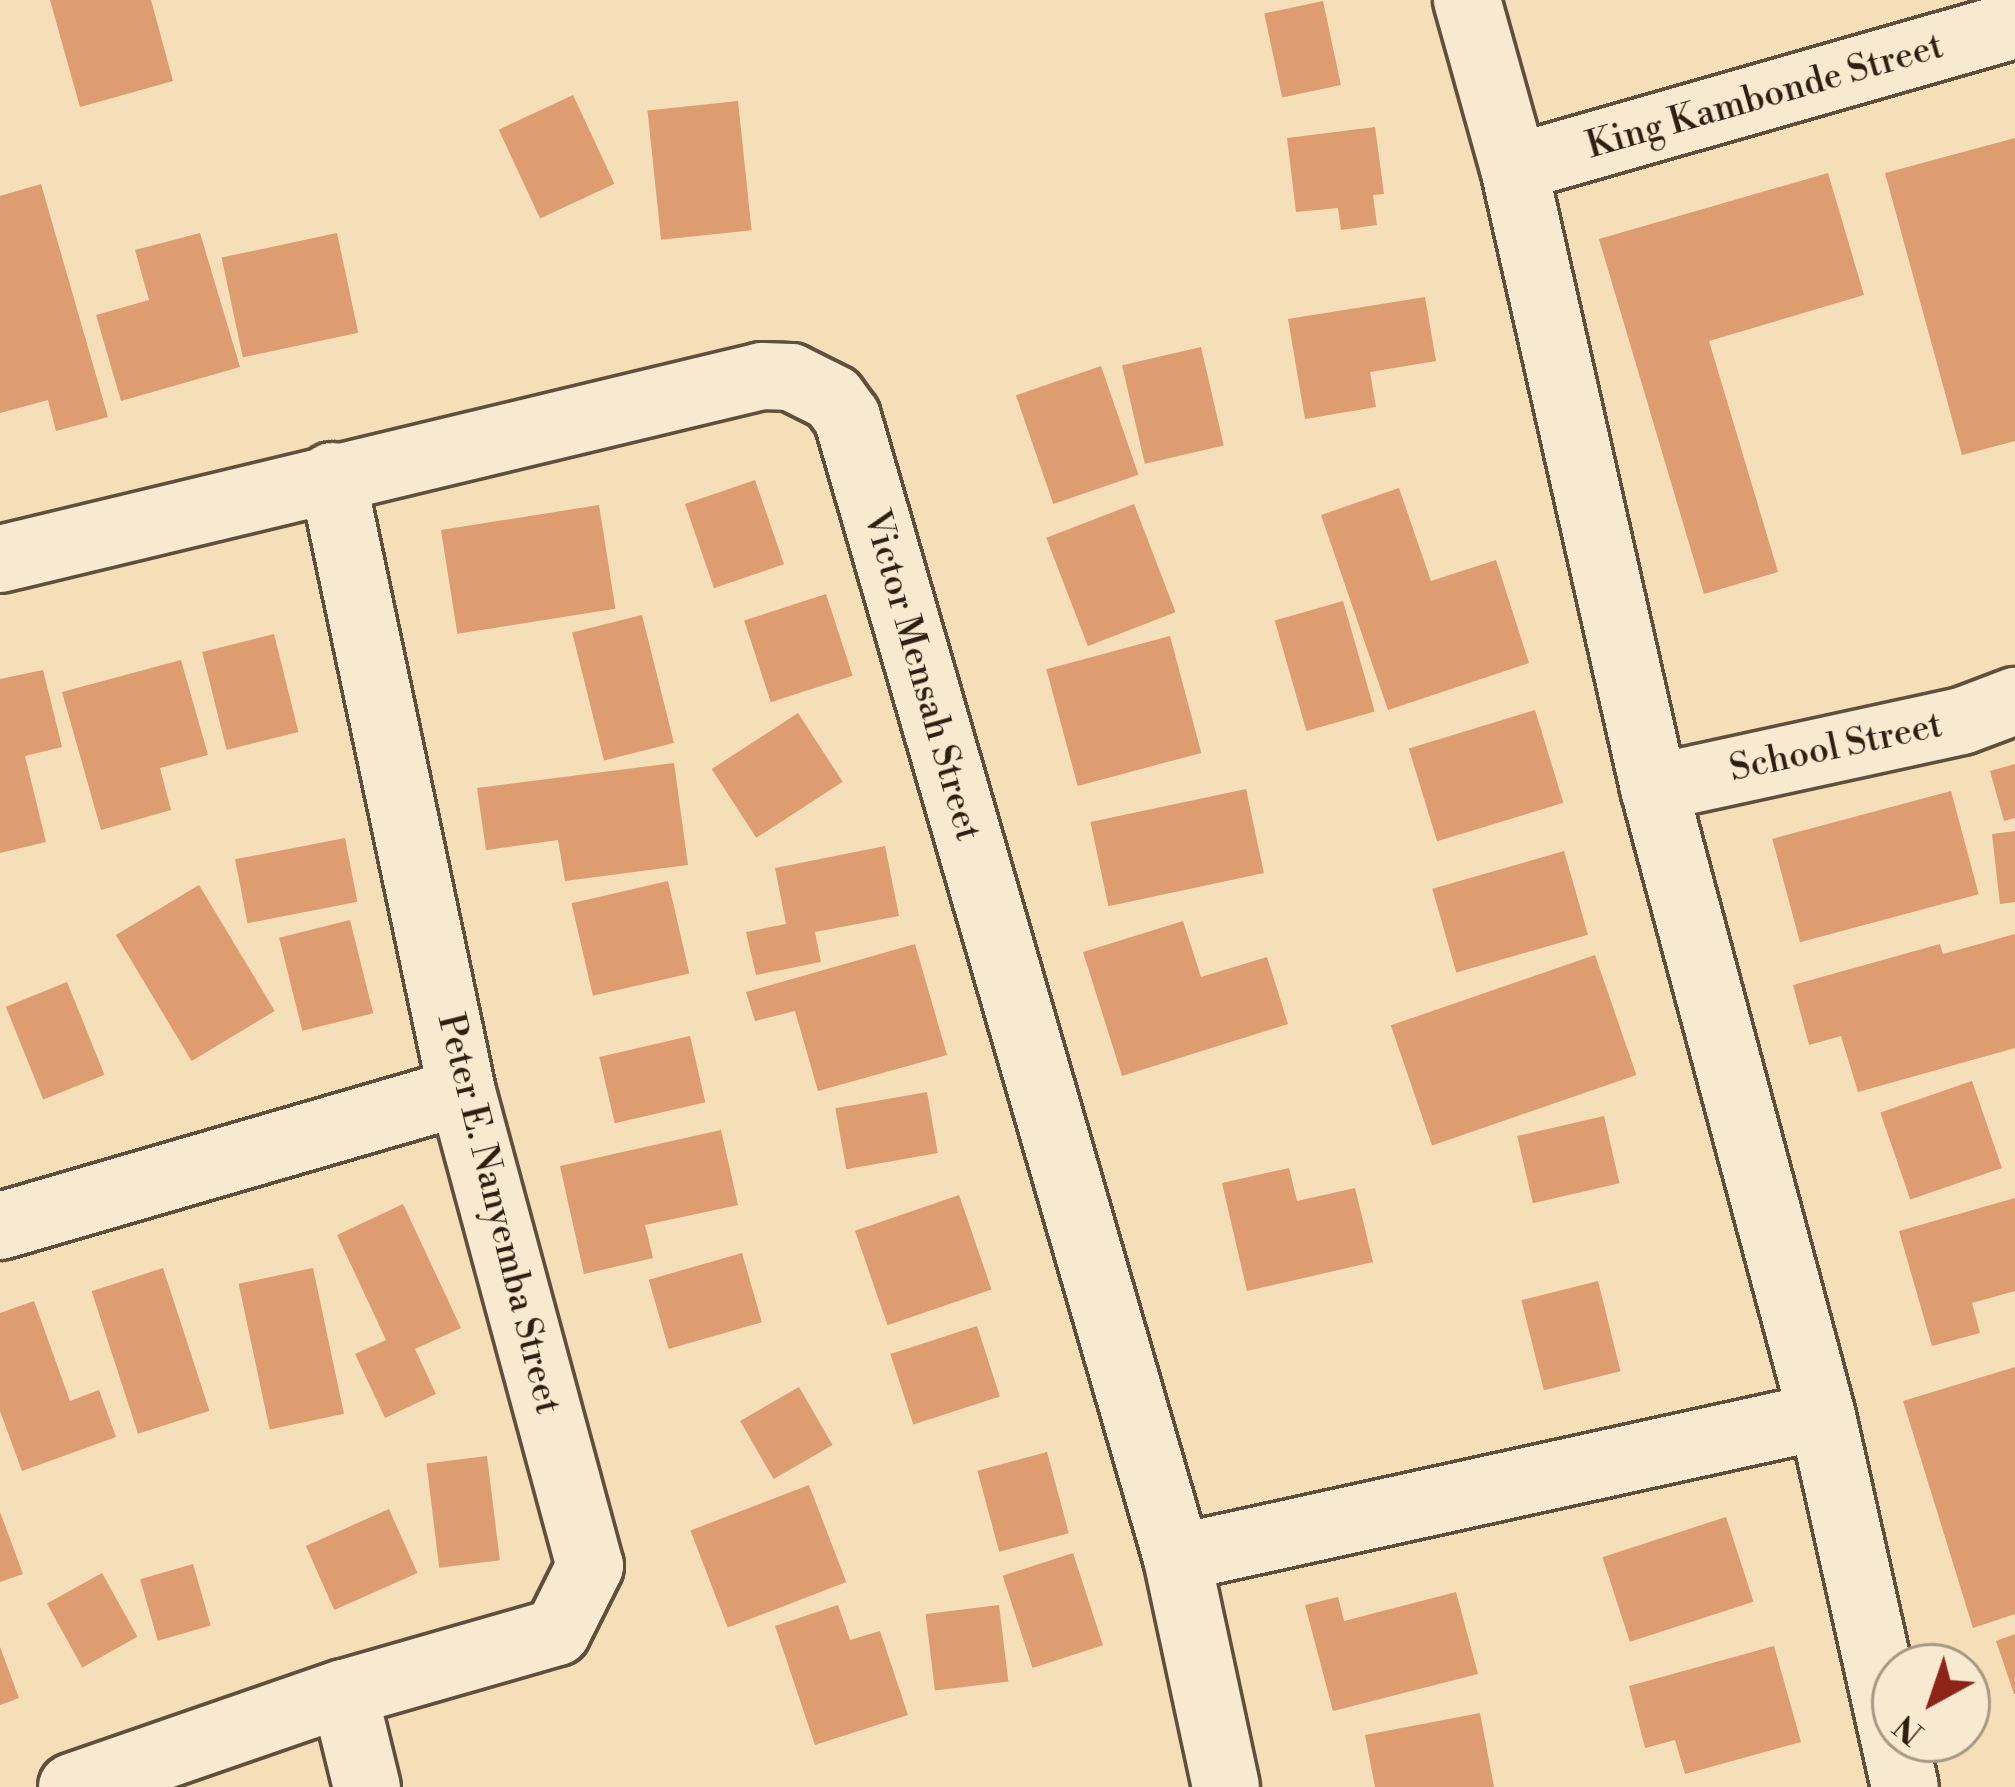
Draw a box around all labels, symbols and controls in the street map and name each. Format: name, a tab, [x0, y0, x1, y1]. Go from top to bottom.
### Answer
street label: King Kambonde Street	[1582, 25, 1948, 169]
street label: Victor Mensah Street	[853, 506, 989, 846]
street label: School Street	[1726, 704, 1946, 792]
street label: Peter E. Nanyemba Street	[427, 1010, 569, 1418]
north arrow	[1871, 1643, 1991, 1763]
text: N	[1886, 1705, 1933, 1753]

